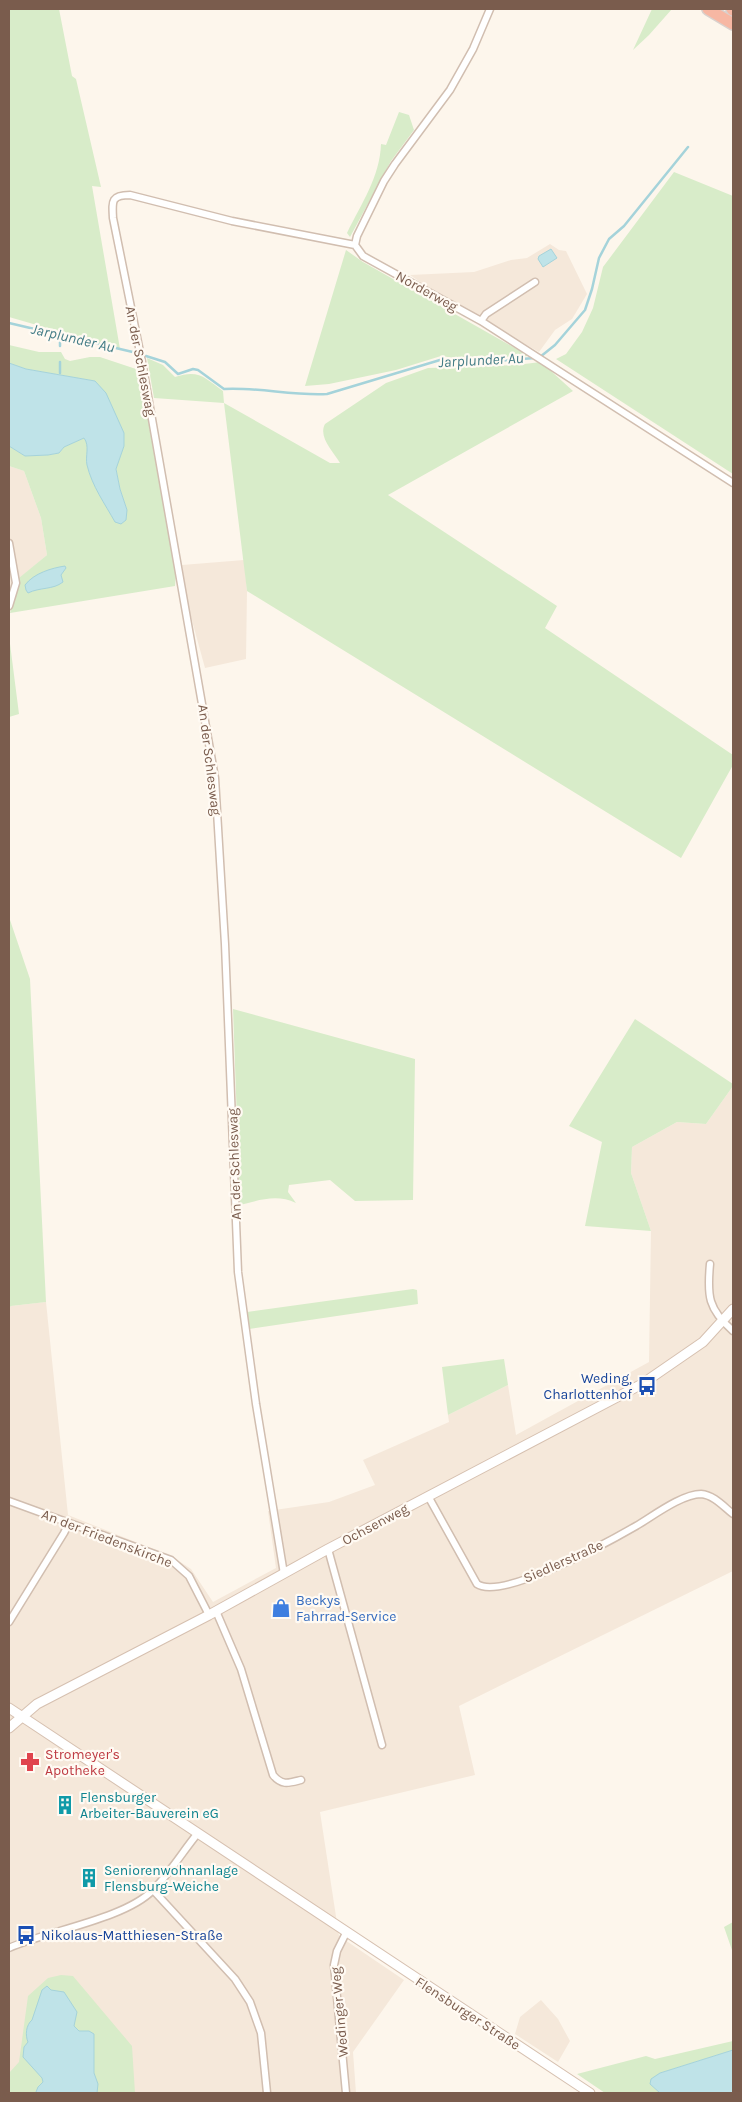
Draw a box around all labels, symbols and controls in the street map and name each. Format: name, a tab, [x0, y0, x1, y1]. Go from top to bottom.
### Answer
street label: Norderweg	[393, 268, 461, 315]
street label: An der Schleswag	[121, 304, 160, 418]
water label: Jarplunder Au	[29, 320, 117, 356]
water label: Jarplunder Au	[438, 349, 524, 371]
street label: An der Schleswag	[194, 703, 225, 817]
street label: An der Schleswag	[224, 1108, 245, 1220]
place label: Weding, Charlottenhof	[544, 1370, 632, 1403]
bus stop icon: Weding, Charlottenhof	[636, 1375, 658, 1397]
street label: Ochsenweg	[339, 1500, 412, 1549]
street label: An der Friedenskirche	[39, 1506, 175, 1571]
street label: Siedlerstraße	[521, 1536, 606, 1587]
place label: Beckys Fahrrad-Service	[296, 1592, 397, 1625]
shop icon: Beckys Fahrrad-Service	[270, 1597, 292, 1619]
place label: Stromeyer's Apotheke	[45, 1746, 120, 1779]
pharmacy icon: Stromeyer's Apotheke	[19, 1751, 41, 1773]
place label: Flensburger Arbeiter-Bauverein eG	[80, 1789, 219, 1822]
building icon: Flensburger Arbeiter-Bauverein eG	[54, 1794, 76, 1816]
place label: Seniorenwohnanlage Flensburg-Weiche	[104, 1862, 238, 1895]
building icon: Seniorenwohnanlage Flensburg-Weiche	[78, 1867, 100, 1889]
bus stop icon: Nikolaus-Matthiesen-Straße	[15, 1924, 37, 1946]
place label: Nikolaus-Matthiesen-Straße	[41, 1927, 223, 1944]
street label: Wedinger Weg	[327, 1966, 352, 2058]
street label: Flensburger Straße	[412, 1973, 523, 2054]

